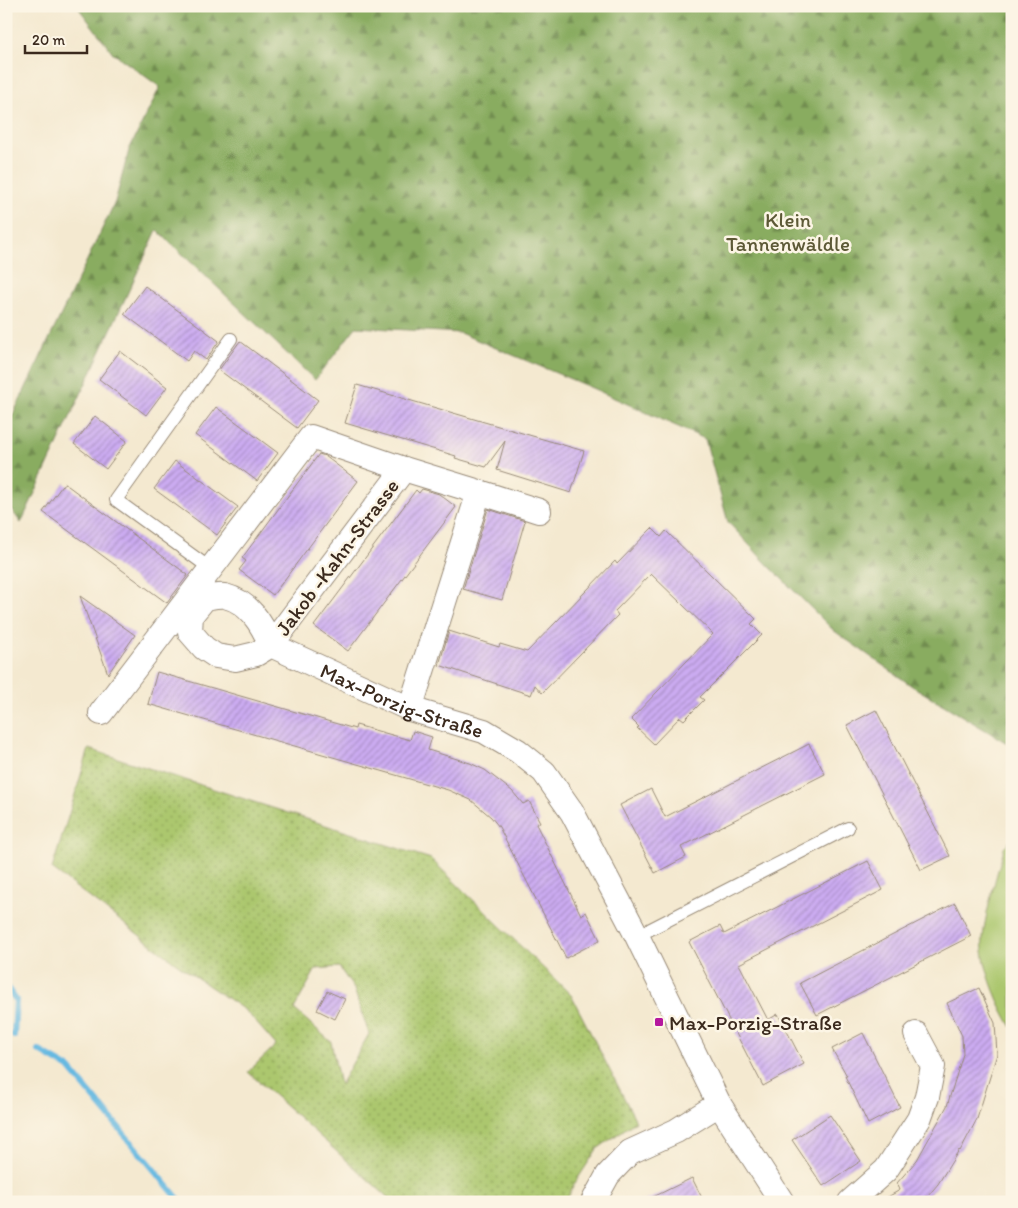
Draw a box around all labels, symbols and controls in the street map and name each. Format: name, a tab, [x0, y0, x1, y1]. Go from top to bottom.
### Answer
scale bar	[25, 22, 88, 54]
text: 20 m	[32, 31, 66, 49]
park label: Klein Tannenwäldle	[726, 207, 850, 256]
street label: Jakob -Kahn-Strasse	[270, 474, 404, 640]
street label: Max-Porzig-Straße	[317, 657, 486, 743]
place label: Max-Porzig-Straße	[669, 1010, 842, 1035]
marker: Max-Porzig-Straße	[653, 1016, 665, 1028]

